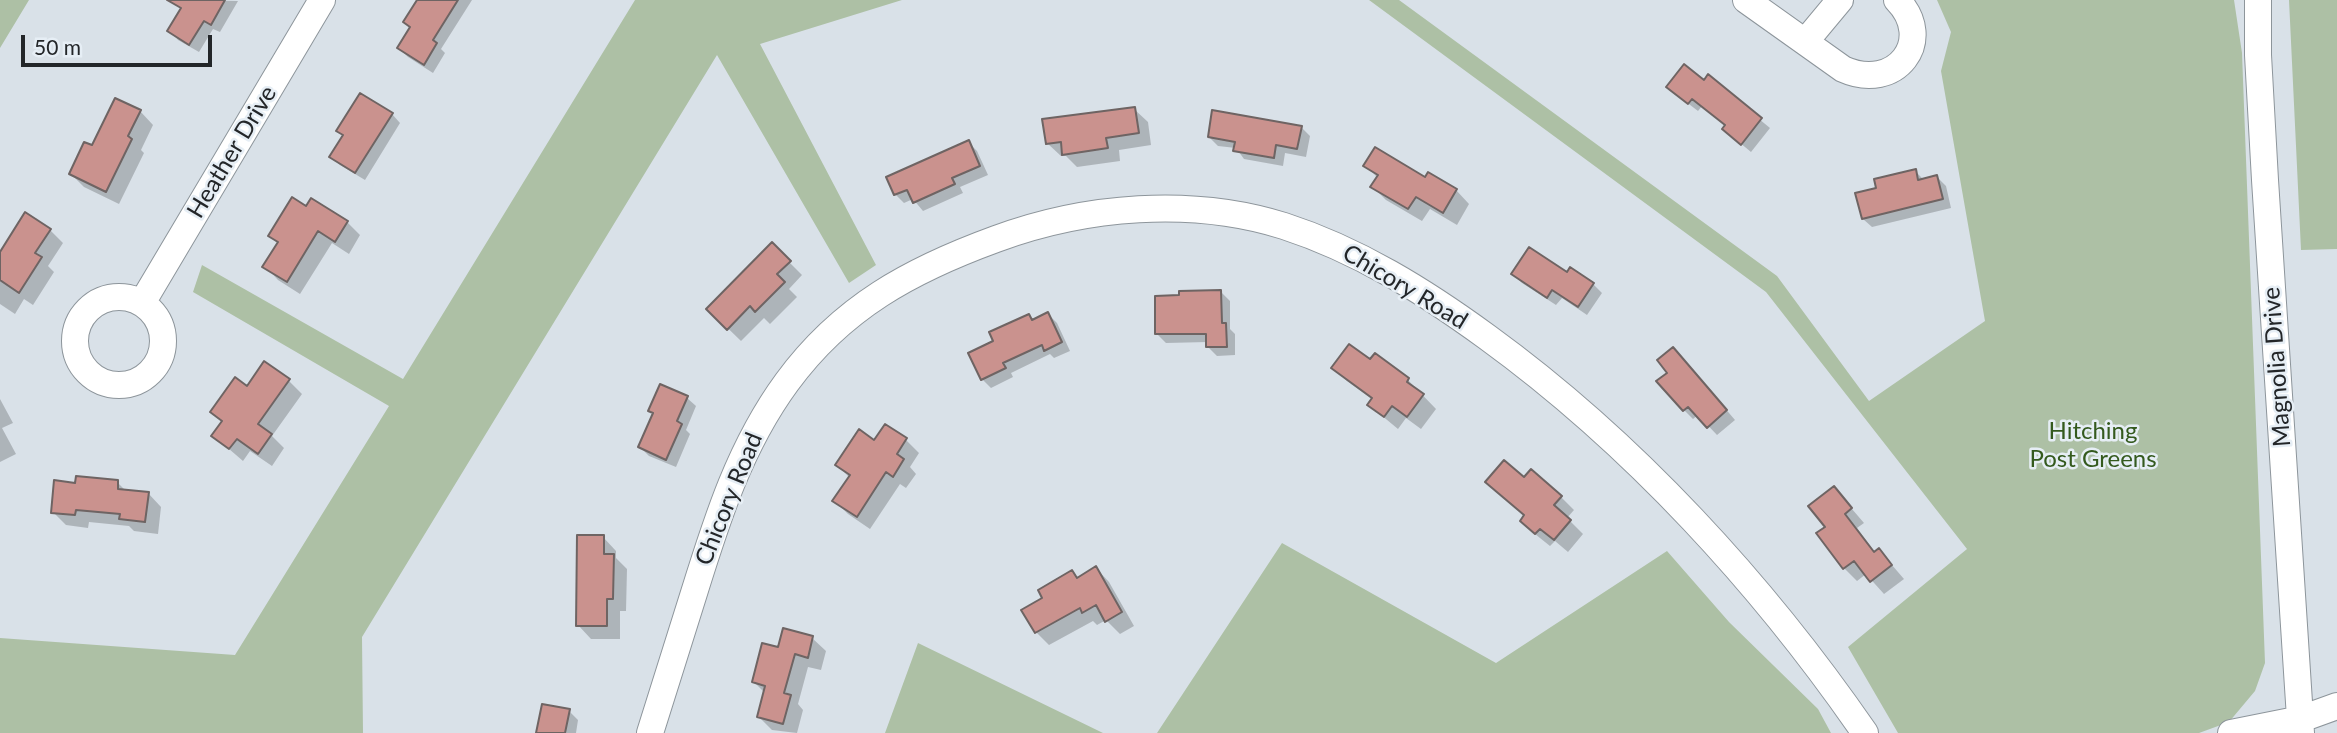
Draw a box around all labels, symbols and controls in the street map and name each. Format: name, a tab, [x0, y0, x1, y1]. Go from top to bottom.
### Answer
scale bar	[24, 21, 215, 65]
text: 50 m	[34, 34, 81, 59]
street label: Heather Drive	[181, 81, 283, 223]
street label: Chicory Road	[1337, 238, 1473, 336]
street label: Magnolia Drive	[2257, 286, 2297, 448]
park label: Hitching Post Greens	[2029, 417, 2157, 473]
street label: Chicory Road	[689, 428, 769, 570]

